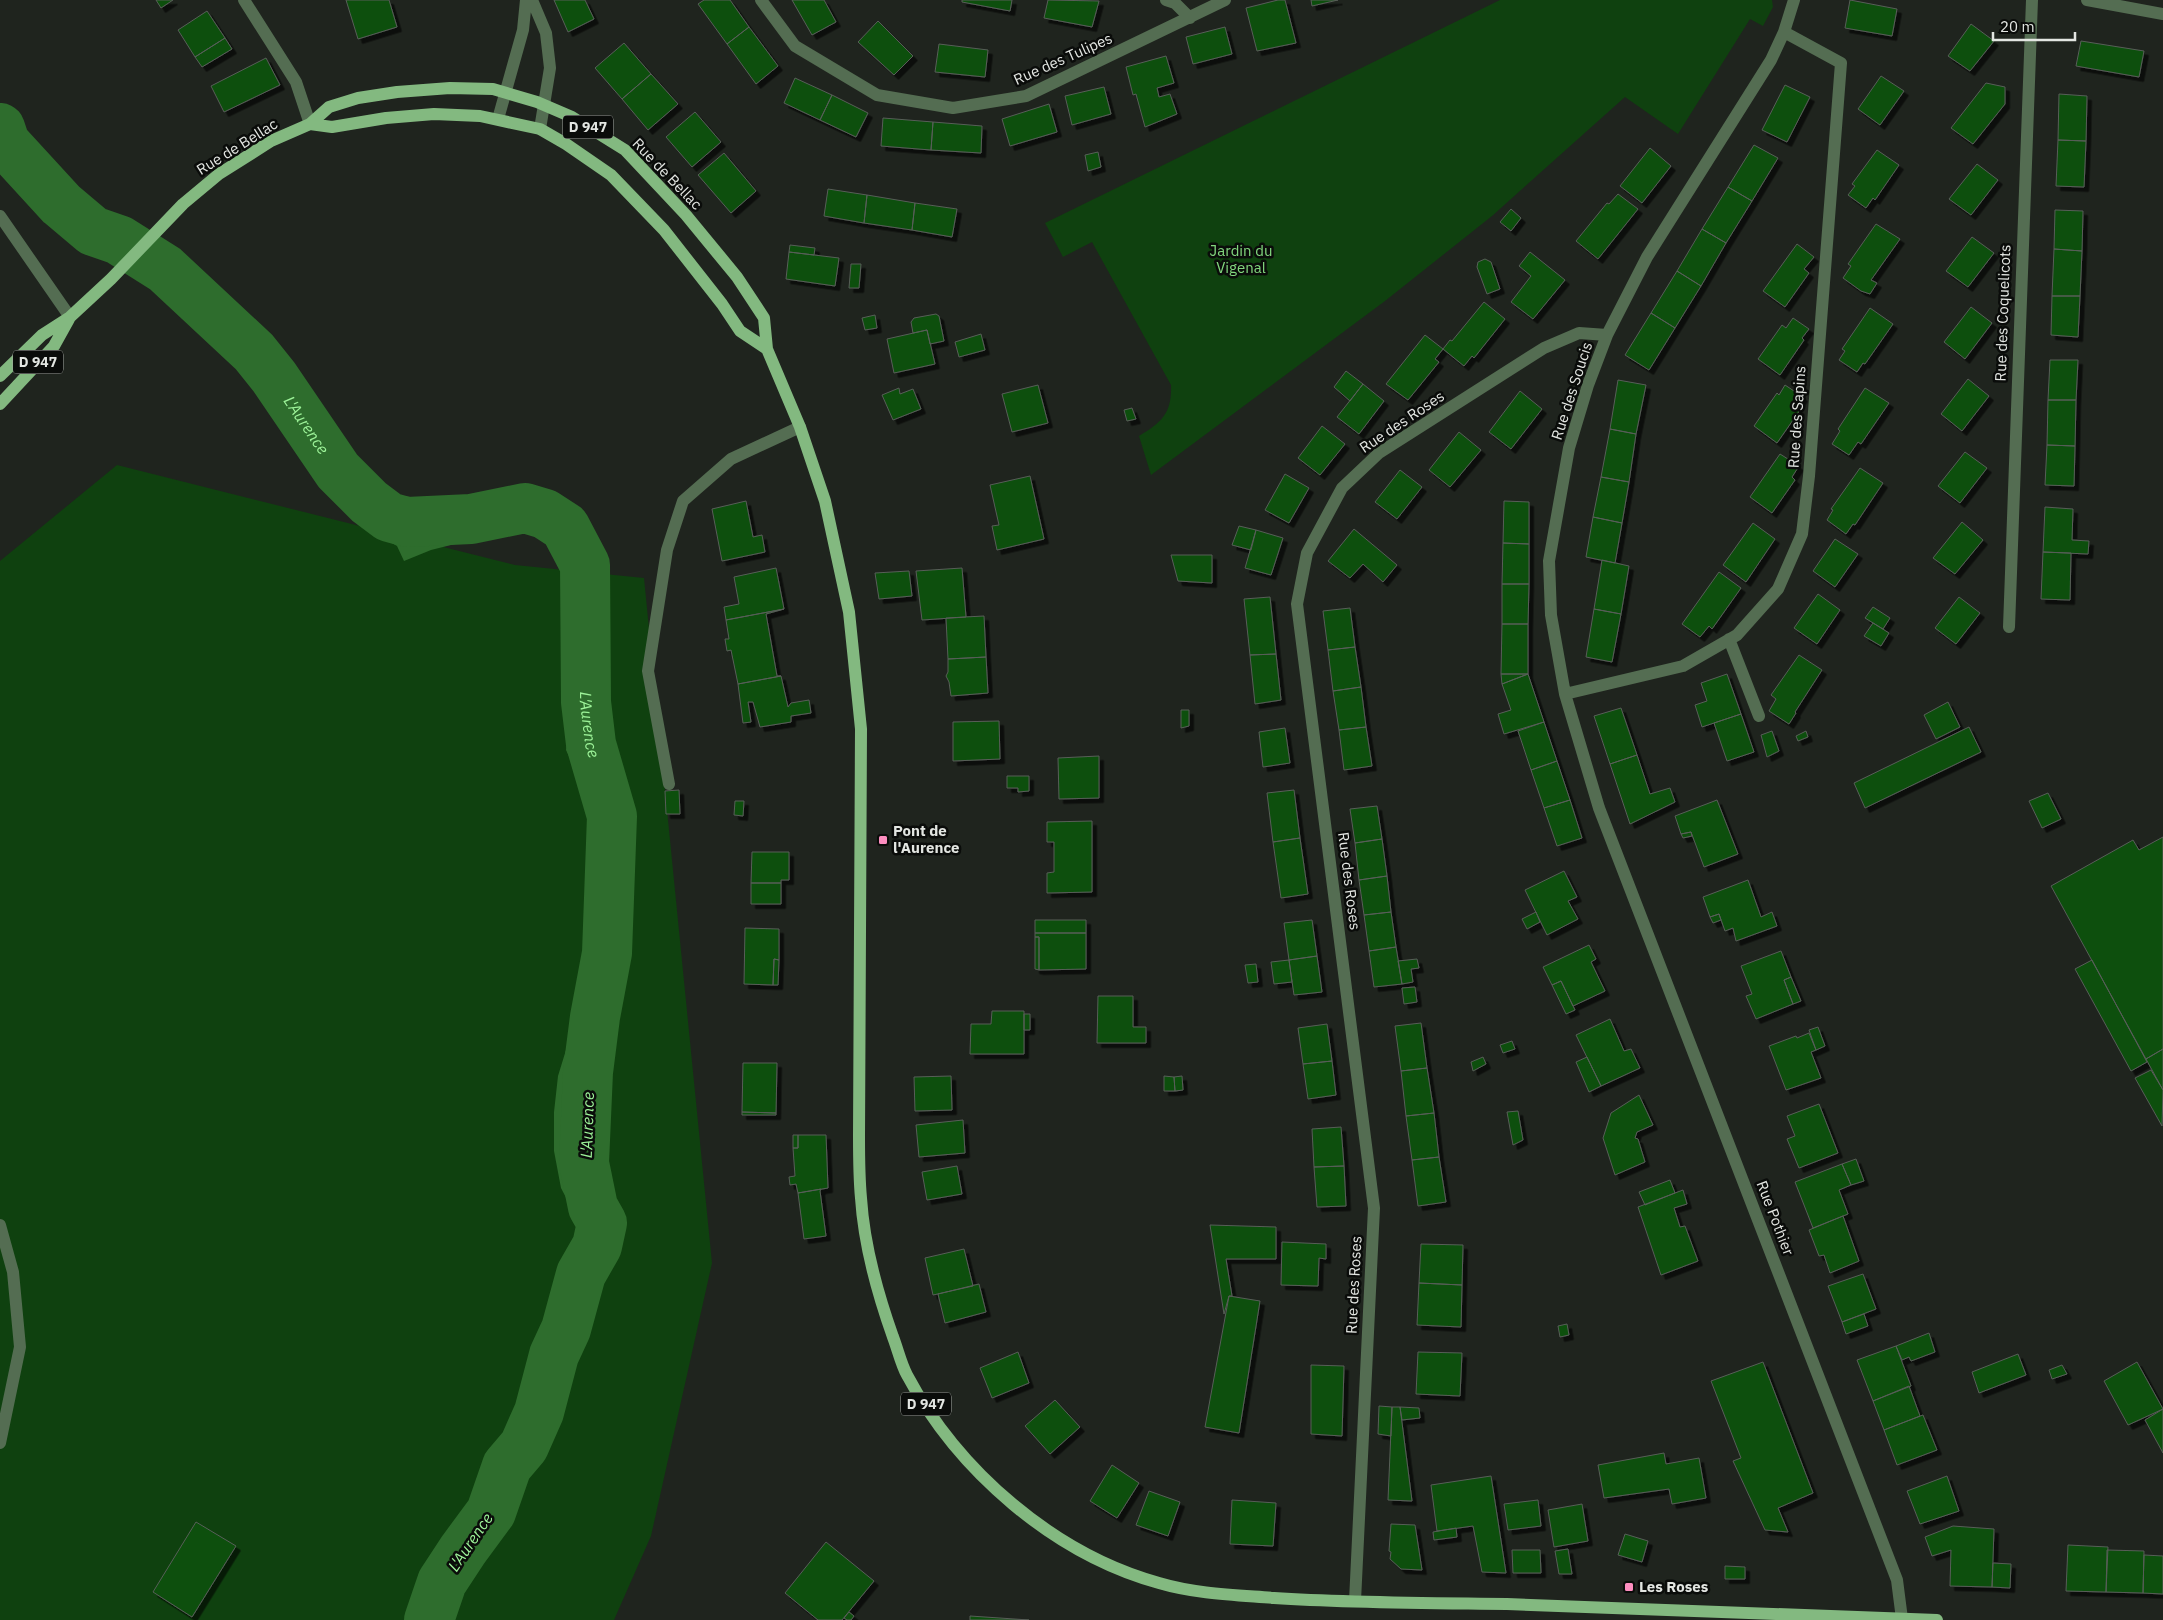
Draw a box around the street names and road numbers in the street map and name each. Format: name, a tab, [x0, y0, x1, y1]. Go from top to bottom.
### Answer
street label: Rue des Tulipes	[1010, 28, 1115, 89]
street label: Rue de Bellac	[193, 114, 281, 179]
road number: D 947	[563, 115, 613, 138]
street label: Rue de Bellac	[629, 134, 706, 214]
street label: Rue des Coquelicots	[1991, 244, 2014, 382]
street label: Rue des Soucis	[1547, 339, 1596, 442]
road number: D 947	[13, 351, 63, 374]
street label: Rue des Sapins	[1783, 365, 1810, 469]
street label: Rue des Roses	[1356, 386, 1448, 457]
street label: Rue des Roses	[1334, 831, 1365, 931]
street label: Rue Pothier	[1753, 1178, 1799, 1258]
street label: Rue des Roses	[1341, 1235, 1366, 1335]
road number: D 947	[901, 1392, 951, 1416]

